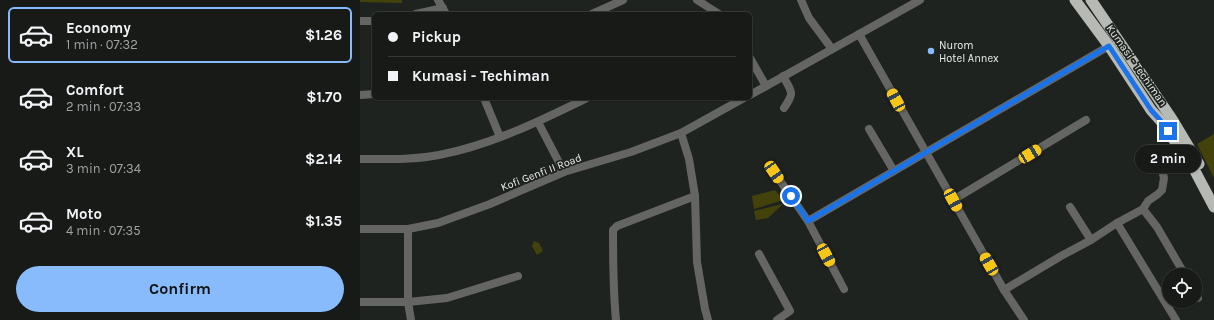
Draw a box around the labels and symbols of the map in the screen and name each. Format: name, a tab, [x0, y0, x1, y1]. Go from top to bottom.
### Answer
street label: Kumasi - Techiman	[1104, 22, 1170, 109]
place label: Nurom Hotel Annex	[939, 39, 999, 65]
marker: Nurom Hotel Annex	[926, 46, 936, 56]
car	[885, 87, 907, 113]
route end	[1159, 122, 1177, 140]
car	[1017, 143, 1043, 165]
callout: 2 min	[1135, 145, 1201, 173]
street label: Kofi Genfi II Road	[499, 151, 583, 194]
car	[762, 159, 786, 185]
route start	[782, 187, 800, 205]
car	[942, 187, 964, 213]
car	[815, 242, 837, 268]
car	[978, 251, 1000, 277]

